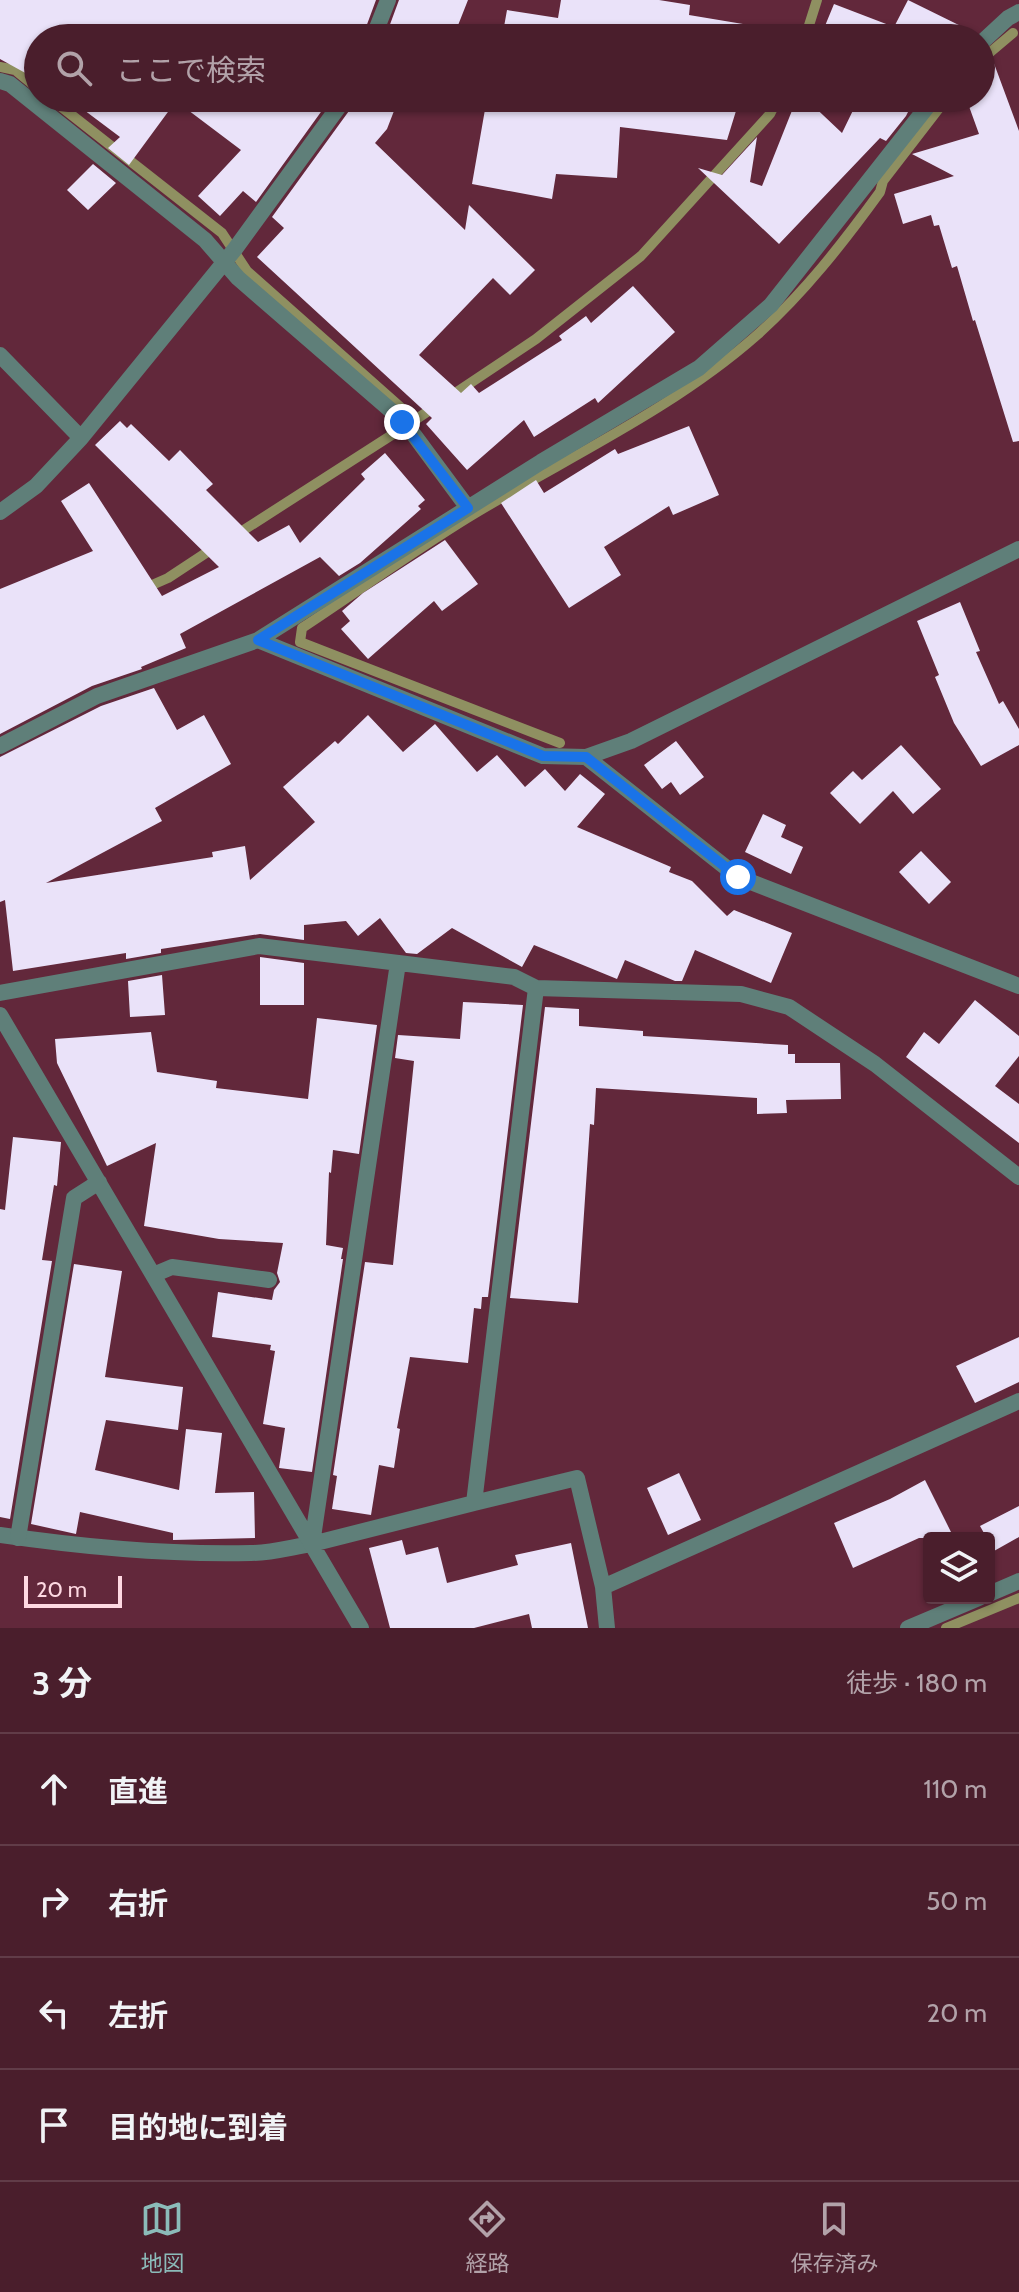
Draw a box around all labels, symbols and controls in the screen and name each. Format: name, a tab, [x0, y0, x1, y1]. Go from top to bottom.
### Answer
search box	[24, 24, 995, 112]
icon: search	[52, 46, 96, 90]
text: ここで検索	[116, 52, 266, 89]
route end	[384, 404, 420, 440]
route start	[720, 859, 756, 895]
map controls	[923, 1532, 995, 1604]
button: layers	[923, 1532, 995, 1604]
scale bar	[24, 1572, 122, 1608]
text: 20 m	[36, 1576, 87, 1603]
text: 3 分	[32, 1662, 92, 1704]
text: 徒歩 · 180 m	[846, 1667, 987, 1699]
icon: ahead	[32, 1767, 76, 1811]
text: 直進	[108, 1773, 168, 1810]
text: 110 m	[923, 1773, 987, 1805]
icon: right	[32, 1879, 76, 1923]
text: 右折	[108, 1885, 168, 1922]
text: 50 m	[926, 1885, 987, 1917]
icon: left	[32, 1991, 76, 2035]
text: 左折	[108, 1997, 168, 2034]
text: 20 m	[927, 1997, 987, 2029]
icon: arrive	[32, 2103, 76, 2147]
text: 目的地に到着	[108, 2109, 288, 2146]
tab: 地図	[140, 2197, 185, 2277]
tab: 経路	[465, 2197, 510, 2277]
tab: 保存済み	[790, 2197, 879, 2277]

